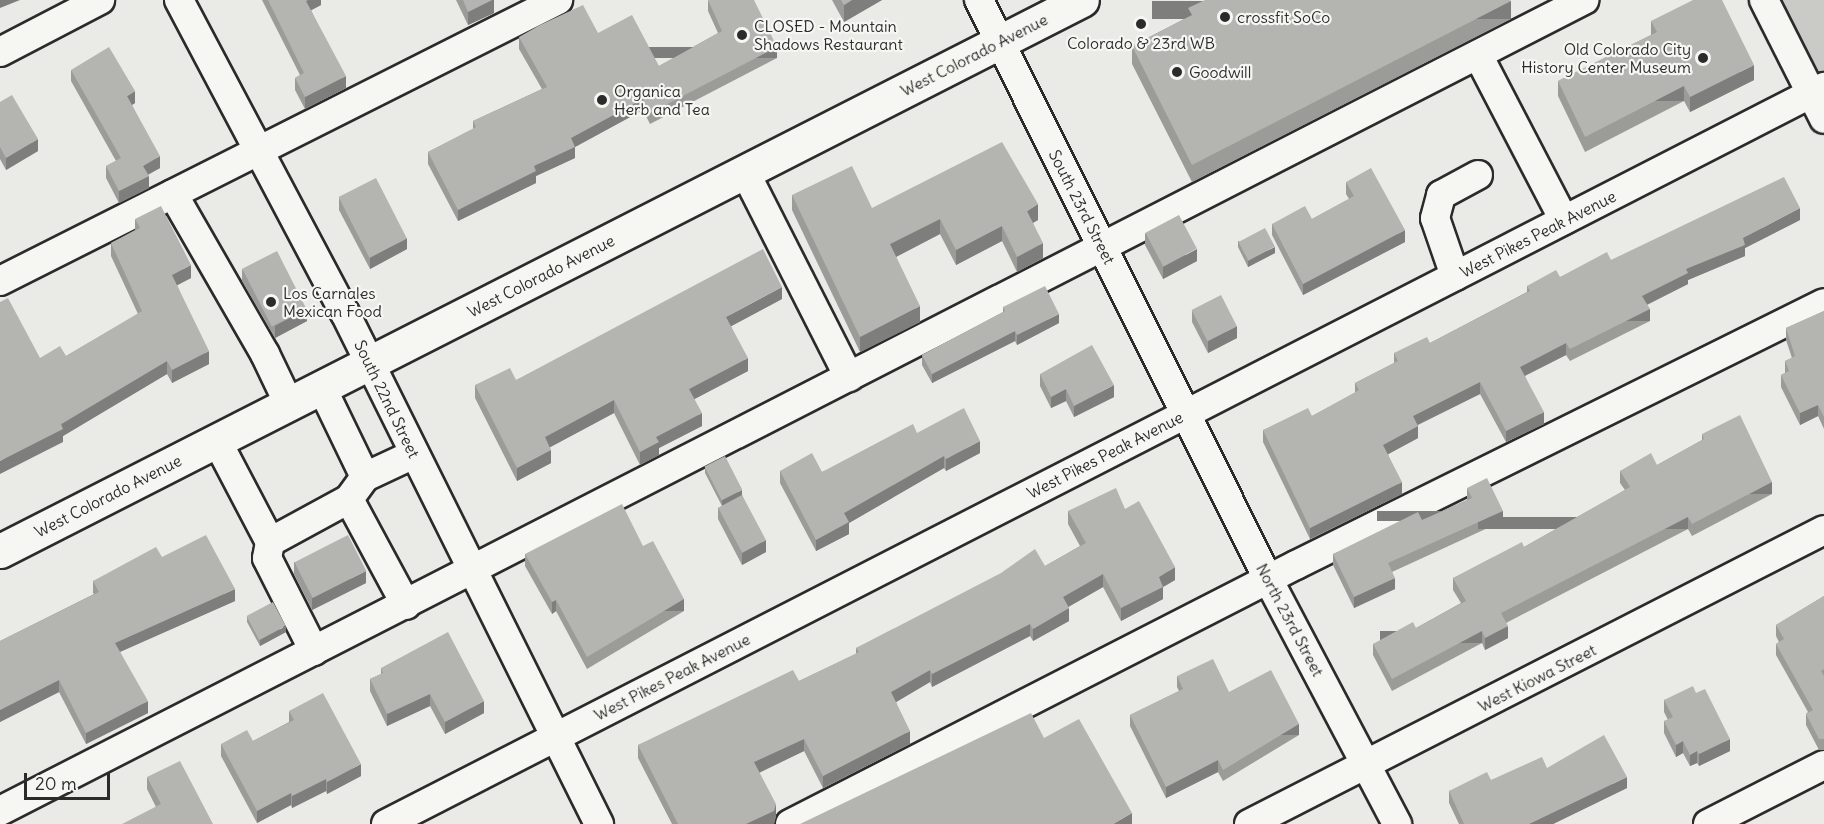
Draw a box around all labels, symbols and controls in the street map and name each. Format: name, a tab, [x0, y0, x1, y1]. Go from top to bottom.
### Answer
place label: crossfit SoCo	[1237, 7, 1330, 27]
street label: West Colorado Avenue	[897, 10, 1051, 100]
marker: crossfit SoCo	[1218, 10, 1232, 24]
place label: CLOSED - Mountain Shadows Restaurant	[754, 16, 903, 54]
marker: Colorado & 23rd WB	[1134, 17, 1148, 31]
marker: CLOSED - Mountain Shadows Restaurant	[735, 28, 749, 42]
place label: Colorado & 23rd WB	[1067, 33, 1215, 53]
place label: Old Colorado City History Center Museum	[1521, 39, 1691, 77]
marker: Old Colorado City History Center Museum	[1696, 51, 1710, 65]
place label: Goodwill	[1189, 62, 1251, 82]
marker: Goodwill	[1170, 65, 1184, 79]
place label: Organica Herb and Tea	[614, 81, 710, 119]
marker: Organica Herb and Tea	[595, 93, 609, 107]
street label: South 23rd Street	[1045, 147, 1119, 267]
street label: West Pikes Peak Avenue	[1457, 186, 1619, 282]
street label: West Colorado Avenue	[464, 231, 618, 321]
place label: Los Carnales Mexican Food	[283, 283, 382, 321]
marker: Los Carnales Mexican Food	[264, 295, 278, 309]
street label: South 22nd Street	[350, 337, 424, 461]
street label: West Pikes Peak Avenue	[1024, 407, 1186, 503]
street label: West Colorado Avenue	[31, 451, 185, 541]
street label: North 23rd Street	[1252, 560, 1328, 680]
street label: West Pikes Peak Avenue	[591, 629, 753, 725]
street label: West Kiowa Street	[1475, 640, 1599, 716]
scale bar	[27, 761, 112, 799]
text: 20 m	[35, 772, 77, 795]

